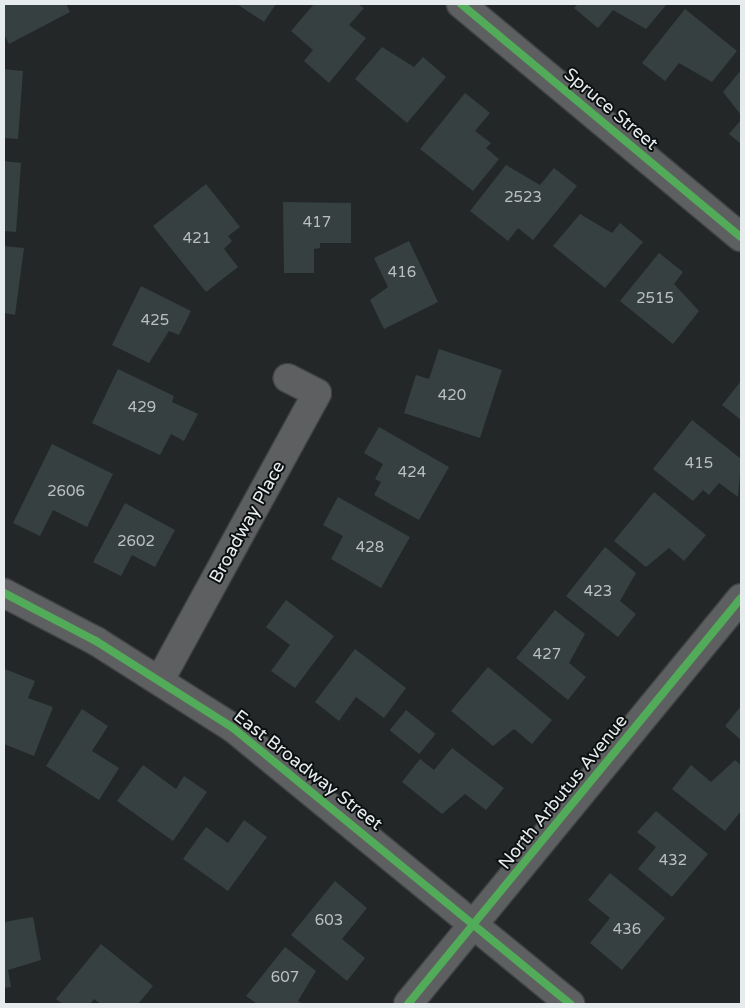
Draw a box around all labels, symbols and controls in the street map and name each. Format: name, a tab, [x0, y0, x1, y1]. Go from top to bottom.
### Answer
street label: Spruce Street	[560, 63, 662, 155]
house number: 2523	[504, 189, 542, 207]
house number: 417	[303, 214, 331, 232]
house number: 421	[183, 230, 211, 248]
house number: 416	[388, 264, 416, 282]
house number: 2515	[636, 290, 674, 308]
house number: 425	[141, 312, 169, 330]
house number: 420	[438, 387, 466, 405]
house number: 429	[128, 399, 156, 417]
house number: 415	[685, 455, 713, 473]
street label: Broadway Place	[205, 457, 289, 587]
house number: 424	[398, 464, 426, 482]
house number: 2606	[47, 483, 85, 501]
house number: 2602	[117, 533, 155, 551]
house number: 428	[356, 539, 384, 557]
house number: 423	[584, 583, 612, 601]
house number: 427	[533, 646, 561, 664]
street label: East Broadway Street	[229, 705, 387, 835]
street label: North Arbutus Avenue	[494, 710, 632, 874]
house number: 432	[659, 852, 687, 870]
house number: 603	[315, 912, 343, 930]
house number: 436	[613, 921, 641, 939]
house number: 607	[271, 969, 299, 987]

